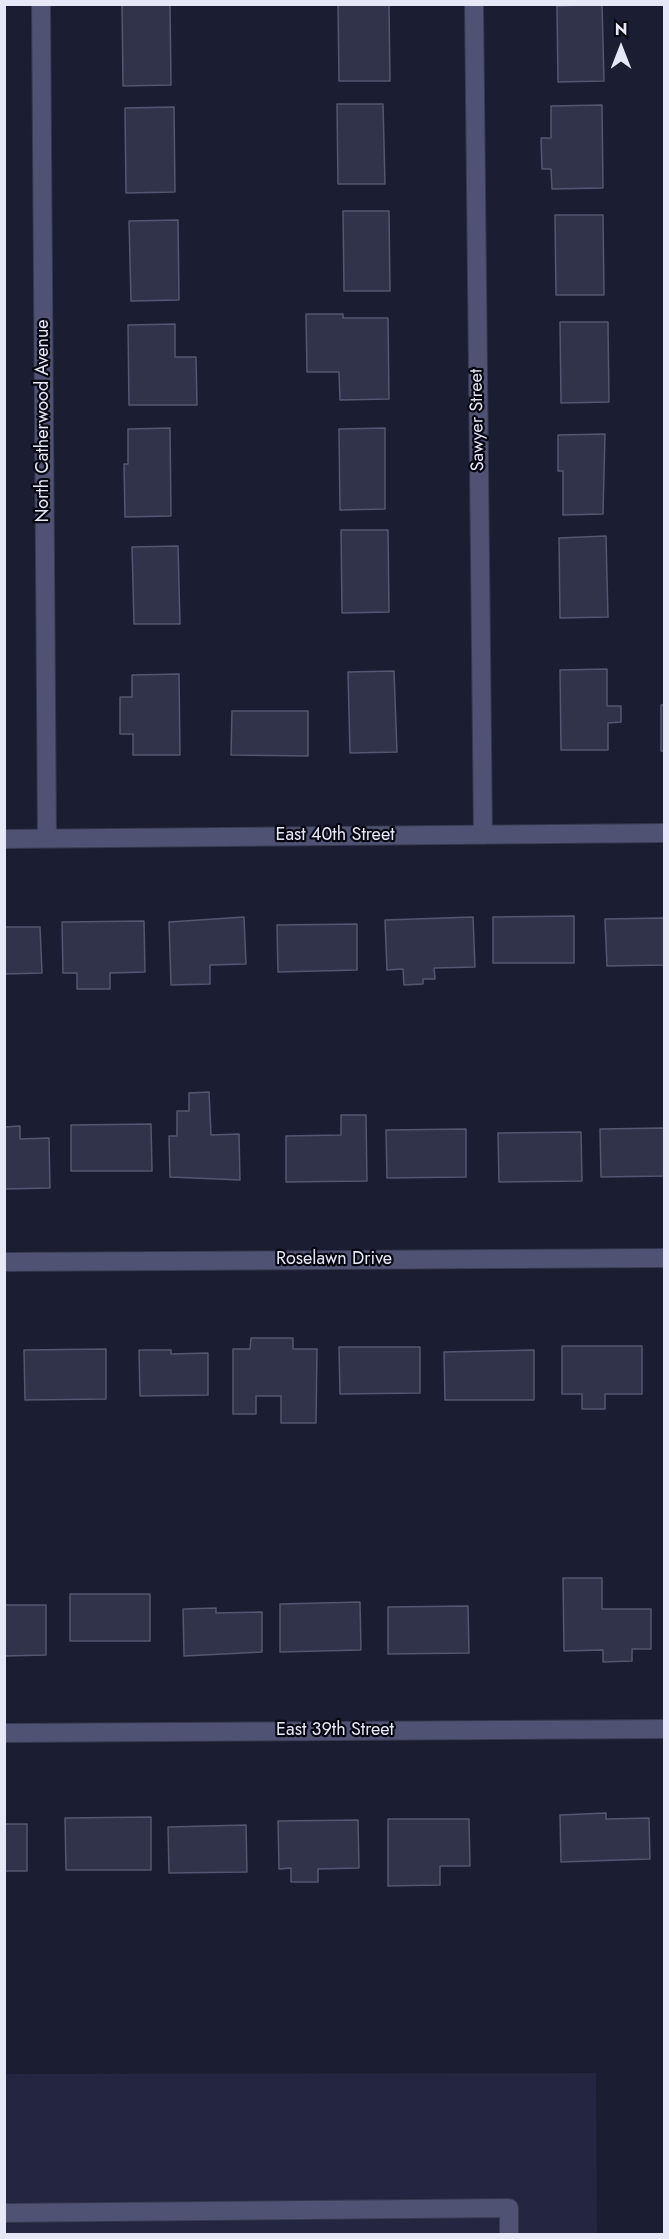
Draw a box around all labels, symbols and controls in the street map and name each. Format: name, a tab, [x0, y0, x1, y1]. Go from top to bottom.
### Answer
north arrow	[591, 18, 651, 78]
text: N	[615, 18, 627, 41]
street label: North Catherwood Avenue	[33, 319, 55, 523]
street label: Sawyer Street	[466, 368, 490, 472]
street label: East 40th Street	[276, 825, 394, 847]
street label: Roselawn Drive	[276, 1249, 392, 1271]
street label: East 39th Street	[276, 1720, 394, 1742]

